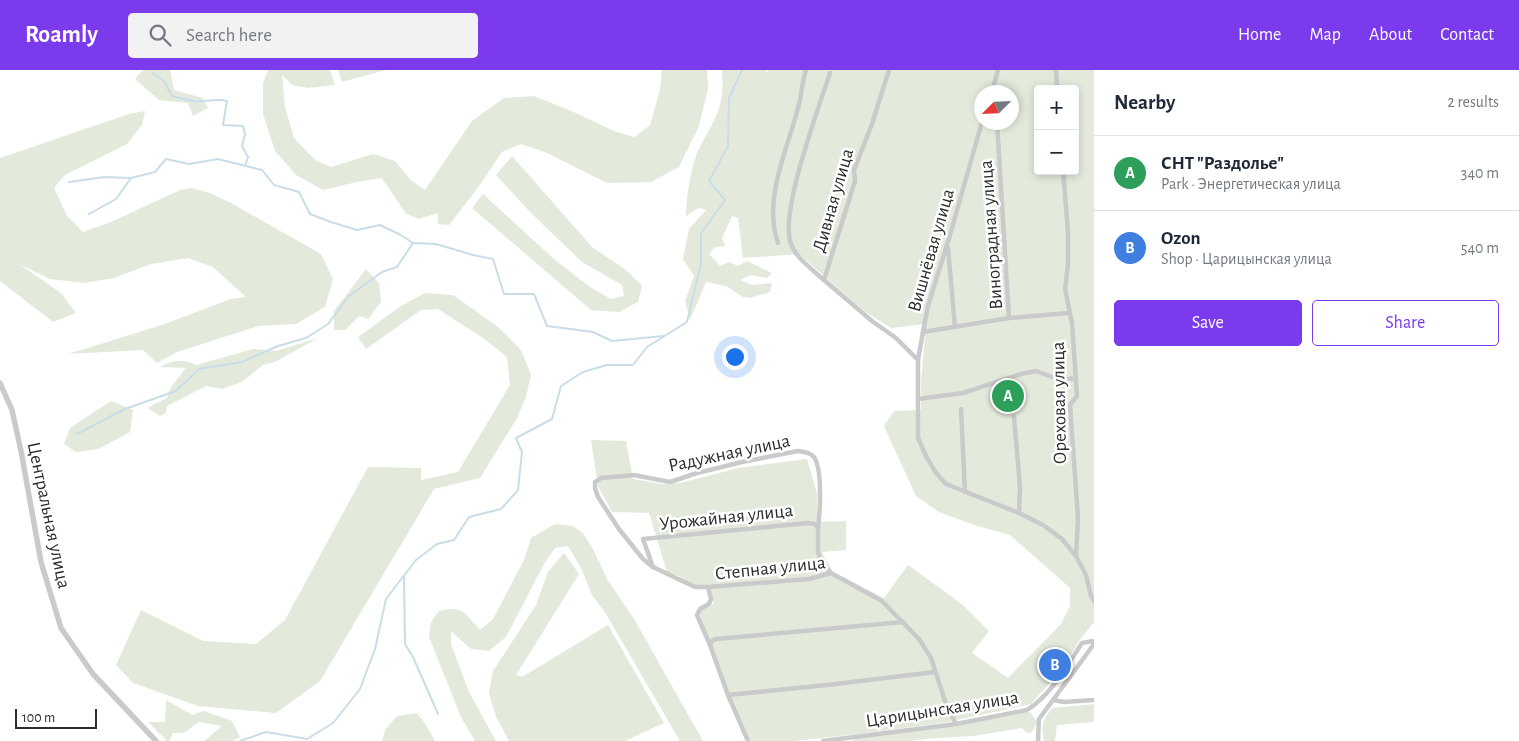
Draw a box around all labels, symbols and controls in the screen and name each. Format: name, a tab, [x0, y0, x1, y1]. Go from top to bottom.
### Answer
search box	[128, 13, 478, 58]
icon: search	[146, 21, 174, 49]
text: Roamly	[25, 23, 98, 47]
text: Search here	[186, 26, 272, 45]
text: Home	[1238, 26, 1281, 44]
text: Map	[1309, 26, 1341, 44]
text: About	[1369, 26, 1412, 44]
text: Contact	[1440, 26, 1494, 44]
north arrow	[974, 85, 1019, 130]
map controls	[1034, 85, 1079, 175]
button: +	[1034, 85, 1079, 130]
text: Nearby	[1114, 92, 1175, 113]
text: 2 results	[1447, 94, 1499, 110]
button: −	[1034, 130, 1079, 175]
street label: Дивная улица	[810, 146, 857, 254]
text: СНТ "Раздолье"	[1161, 154, 1284, 173]
street label: Виноградная улица	[977, 159, 1006, 310]
text: A	[1125, 165, 1135, 181]
text: 340 m	[1461, 165, 1499, 181]
text: Park · Энергетическая улица	[1161, 176, 1341, 192]
street label: Вишнёвая улица	[905, 186, 958, 314]
text: Ozon	[1161, 229, 1200, 248]
text: B	[1125, 240, 1135, 256]
text: 540 m	[1461, 240, 1499, 256]
text: Shop · Царицынская улица	[1161, 251, 1332, 267]
button: Save	[1114, 300, 1302, 346]
button: Share	[1312, 300, 1499, 346]
street label: Ореховая улица	[1049, 341, 1070, 465]
your location	[722, 344, 748, 370]
pin: A	[992, 377, 1024, 415]
street label: Радужная улица	[667, 431, 792, 476]
street label: Центральная улица	[24, 440, 73, 591]
street label: Урожайная улица	[658, 501, 794, 534]
street label: Степная улица	[714, 553, 827, 584]
pin: B	[1039, 646, 1071, 684]
street label: Царицынская улица	[864, 688, 1020, 731]
scale bar	[15, 706, 98, 729]
text: 100 m	[22, 711, 55, 725]

